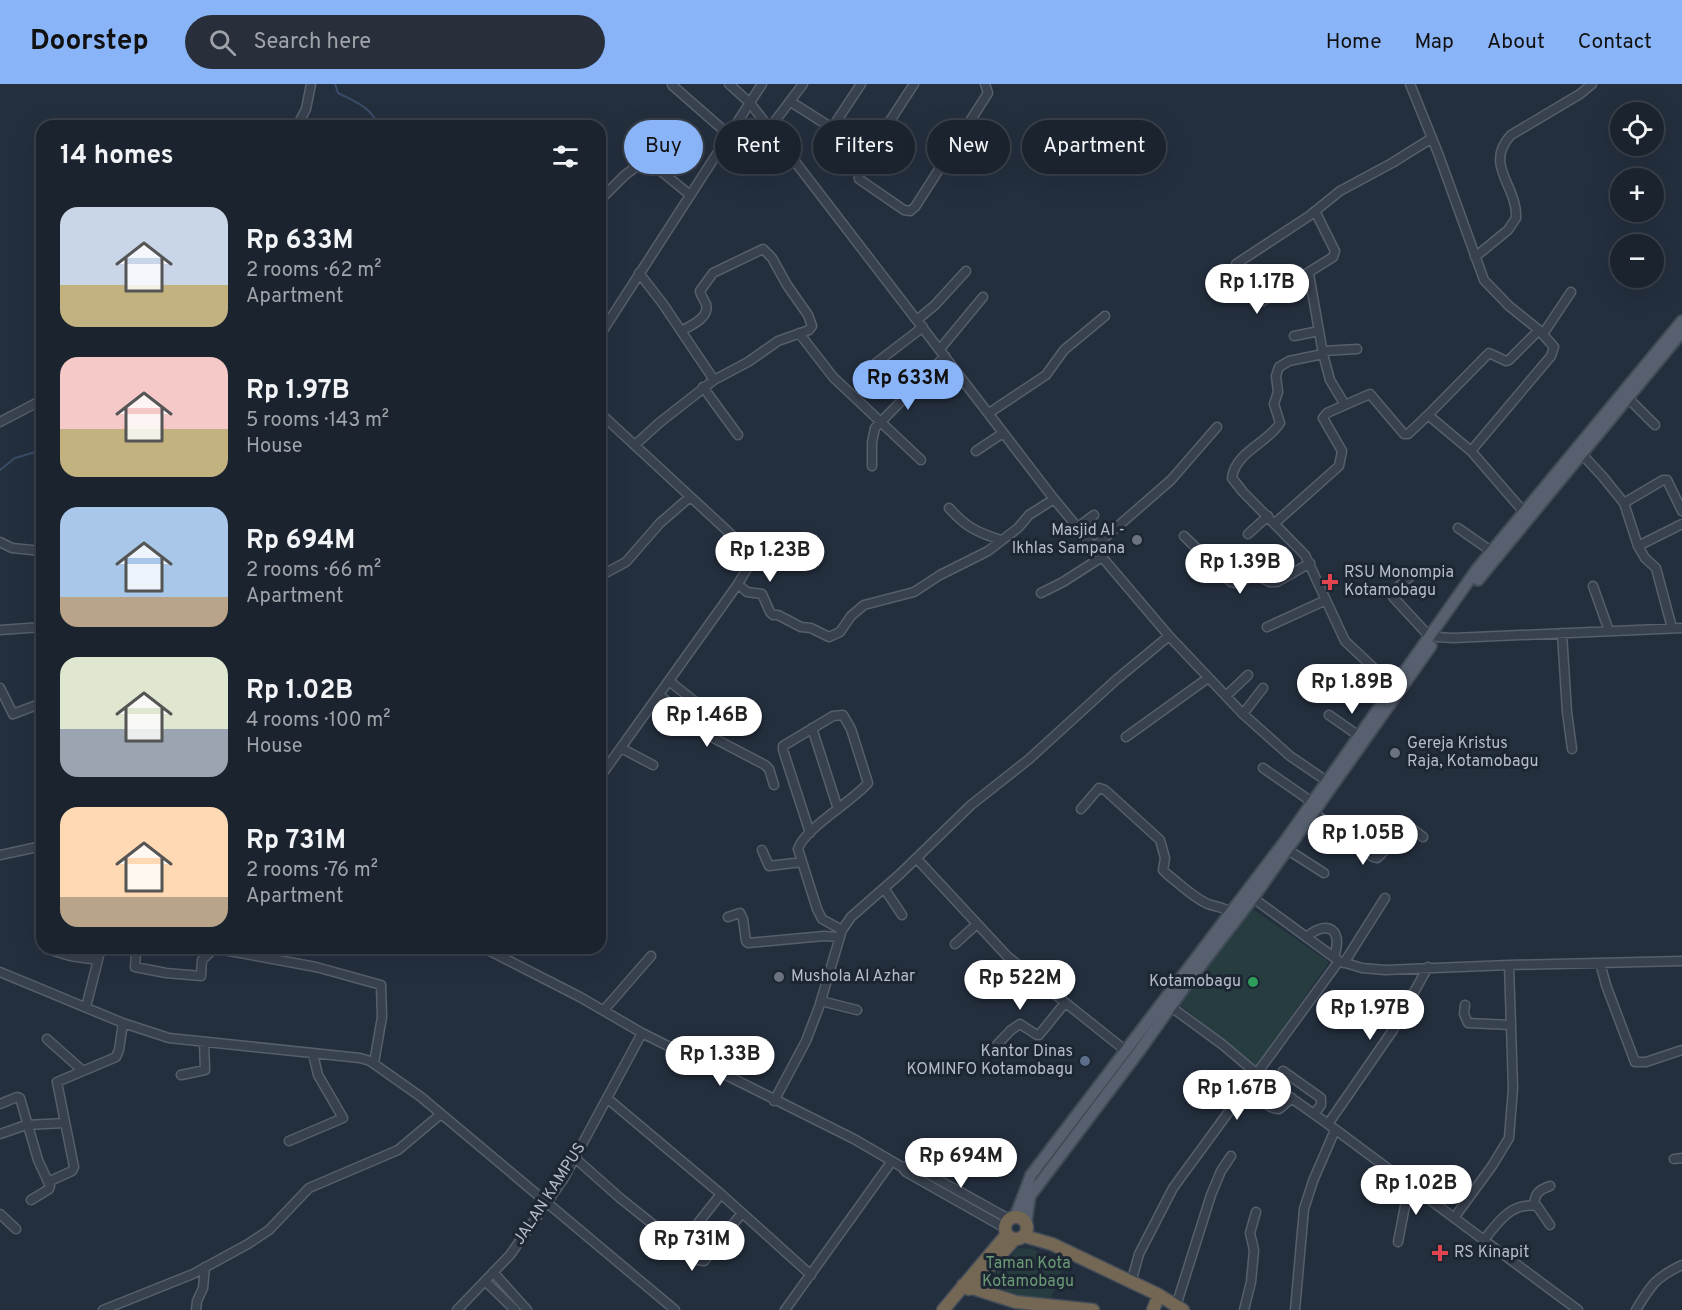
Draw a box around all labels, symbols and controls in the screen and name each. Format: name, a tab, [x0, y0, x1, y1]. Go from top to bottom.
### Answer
search box	[185, 15, 605, 69]
text: Doorstep	[30, 24, 149, 60]
icon: search	[206, 26, 239, 59]
text: Search here	[254, 29, 371, 56]
text: Home	[1326, 29, 1382, 56]
text: Map	[1415, 29, 1454, 56]
text: About	[1487, 29, 1545, 56]
text: Contact	[1578, 29, 1652, 56]
map controls	[1610, 102, 1664, 288]
button: locate	[1610, 102, 1664, 156]
chip: Buy	[624, 120, 703, 174]
chip: Rent	[715, 120, 801, 174]
chip: Filters	[813, 120, 915, 174]
chip: New	[927, 120, 1010, 174]
chip: Apartment	[1022, 120, 1166, 174]
text: 14 homes	[60, 140, 174, 173]
icon: filters	[549, 140, 582, 173]
button: +	[1610, 168, 1664, 222]
text: Rp 633M	[246, 225, 354, 258]
icon: home	[108, 231, 180, 303]
button: −	[1610, 234, 1664, 288]
text: 2 rooms · 62 m²	[246, 258, 382, 284]
pin: Rp 1.17B	[1195, 264, 1319, 315]
text: Rp 1.17B	[1219, 270, 1295, 296]
text: Apartment	[246, 284, 344, 310]
pin: Rp 633M	[853, 360, 963, 411]
text: Rp 633M	[867, 366, 949, 392]
text: Rp 1.97B	[246, 375, 350, 408]
icon: home	[108, 381, 180, 453]
text: 5 rooms · 143 m²	[246, 408, 389, 434]
text: House	[246, 434, 302, 460]
place label: Masjid Al - Ikhlas Sampana	[1012, 521, 1125, 559]
text: Rp 694M	[246, 525, 355, 558]
icon: home	[108, 531, 180, 603]
pin: Rp 1.23B	[708, 532, 832, 583]
marker: Masjid Al - Ikhlas Sampana	[1130, 533, 1144, 547]
text: Rp 1.23B	[729, 538, 811, 564]
pin: Rp 1.39B	[1178, 544, 1302, 595]
text: Rp 1.39B	[1199, 550, 1281, 576]
text: 2 rooms · 66 m²	[246, 558, 381, 584]
place label: RSU Monompia Kotamobagu	[1344, 563, 1454, 601]
marker: RSU Monompia Kotamobagu	[1321, 573, 1339, 591]
text: Apartment	[246, 584, 344, 610]
pin: Rp 1.89B	[1290, 664, 1414, 715]
text: Rp 1.89B	[1311, 670, 1393, 696]
text: Rp 1.02B	[246, 675, 353, 708]
icon: home	[108, 681, 180, 753]
pin: Rp 1.46B	[645, 697, 769, 748]
text: Rp 1.46B	[666, 703, 748, 729]
text: 4 rooms · 100 m²	[246, 708, 391, 734]
text: House	[246, 734, 302, 760]
place label: Gereja Kristus Raja, Kotamobagu	[1407, 734, 1539, 772]
marker: Gereja Kristus Raja, Kotamobagu	[1388, 746, 1402, 760]
pin: Rp 1.05B	[1301, 815, 1425, 866]
text: Rp 1.05B	[1322, 821, 1404, 847]
text: Rp 731M	[246, 825, 346, 858]
icon: home	[108, 831, 180, 903]
text: 2 rooms · 76 m²	[246, 858, 378, 884]
text: Apartment	[246, 884, 344, 910]
pin: Rp 522M	[965, 960, 1075, 1011]
text: Rp 522M	[978, 966, 1062, 992]
place label: Mushola Al Azhar	[791, 967, 915, 987]
marker: Mushola Al Azhar	[772, 970, 786, 984]
place label: Kotamobagu	[1149, 972, 1241, 992]
marker: Kotamobagu	[1246, 975, 1260, 989]
pin: Rp 1.97B	[1308, 990, 1432, 1041]
text: Rp 1.97B	[1330, 996, 1410, 1022]
pin: Rp 1.33B	[658, 1036, 782, 1087]
text: Rp 1.33B	[679, 1042, 761, 1068]
place label: Kantor Dinas KOMINFO Kotamobagu	[906, 1042, 1073, 1080]
marker: Kantor Dinas KOMINFO Kotamobagu	[1078, 1054, 1092, 1068]
pin: Rp 1.67B	[1175, 1070, 1299, 1121]
text: Rp 1.67B	[1197, 1076, 1277, 1102]
pin: Rp 694M	[906, 1138, 1016, 1189]
street label: JALAN KAMPUS	[510, 1139, 590, 1249]
text: Rp 694M	[919, 1144, 1003, 1170]
pin: Rp 1.02B	[1354, 1165, 1478, 1216]
text: Rp 1.02B	[1375, 1171, 1457, 1197]
pin: Rp 731M	[637, 1221, 747, 1272]
text: Rp 731M	[654, 1227, 730, 1253]
place label: RS Kinapit	[1454, 1243, 1529, 1263]
marker: RS Kinapit	[1431, 1244, 1449, 1262]
park label: Taman Kota Kotamobagu	[982, 1254, 1074, 1292]

